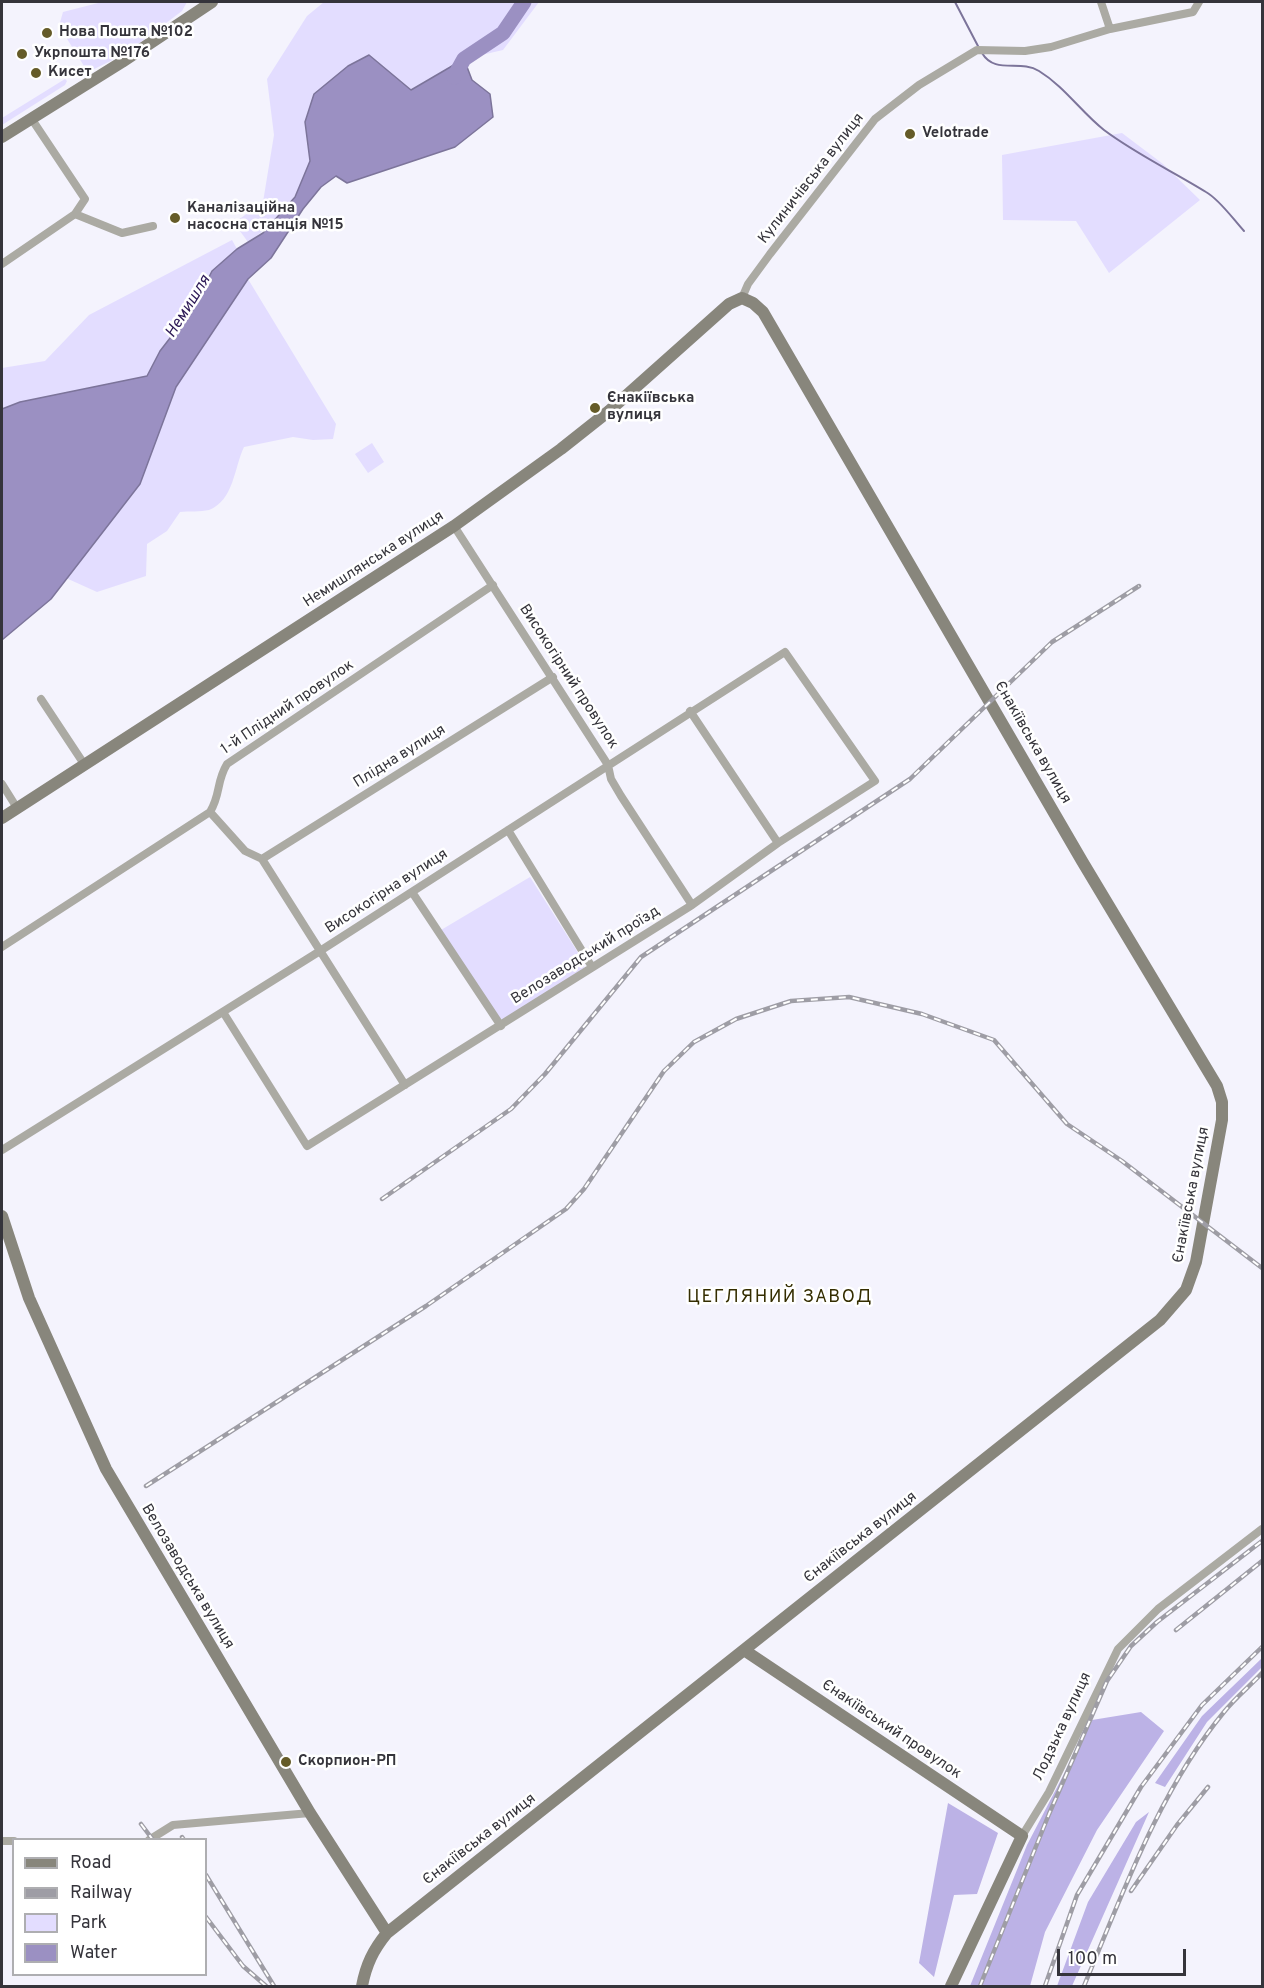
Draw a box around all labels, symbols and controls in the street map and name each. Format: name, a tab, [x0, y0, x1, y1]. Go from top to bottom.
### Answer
place label: Нова Пошта №102	[59, 24, 193, 42]
marker: Нова Пошта №102	[40, 26, 54, 40]
place label: Укрпошта №176	[34, 45, 150, 63]
marker: Укрпошта №176	[15, 47, 29, 61]
place label: Кисет	[48, 64, 92, 82]
marker: Кисет	[29, 66, 43, 80]
street label: Кулиничівська вулиця	[755, 110, 869, 248]
place label: Velotrade	[922, 125, 989, 143]
marker: Velotrade	[903, 127, 917, 141]
place label: Каналізаційна насосна станція №15	[187, 200, 344, 235]
marker: Каналізаційна насосна станція №15	[168, 211, 182, 225]
water label: Немишля	[162, 272, 216, 342]
place label: Єнакіївська вулиця	[607, 390, 694, 425]
marker: Єнакіївська вулиця	[588, 401, 602, 415]
street label: Немишлянська вулиця	[300, 508, 448, 612]
street label: Високогірний провулок	[515, 601, 621, 753]
street label: 1-й Плідний провулок	[218, 657, 358, 759]
street label: Єнакіївська вулиця	[990, 679, 1074, 807]
street label: Плідна вулиця	[351, 721, 449, 793]
street label: Високогірна вулиця	[322, 846, 452, 938]
street label: Велозаводський проїзд	[508, 903, 664, 1009]
street label: Єнакіївська вулиця	[1170, 1125, 1214, 1265]
district label: ЦЕГЛЯНИЙ ЗАВОД	[687, 1287, 873, 1309]
street label: Єнакіївська вулиця	[801, 1488, 921, 1588]
street label: Велозаводська вулиця	[137, 1501, 237, 1653]
street label: Лодзька вулиця	[1030, 1670, 1096, 1784]
street label: Єнакіївський провулок	[818, 1677, 964, 1783]
place label: Скорпион-РП	[298, 1753, 396, 1771]
marker: Скорпион-РП	[279, 1755, 293, 1769]
street label: Єнакіївська вулиця	[420, 1790, 540, 1890]
legend	[12, 1838, 207, 1976]
text: Road	[70, 1852, 112, 1875]
text: Railway	[70, 1882, 132, 1905]
text: Park	[70, 1912, 107, 1935]
scale bar	[1060, 1937, 1189, 1975]
text: Water	[70, 1942, 117, 1965]
text: 100 m	[1068, 1948, 1117, 1971]

